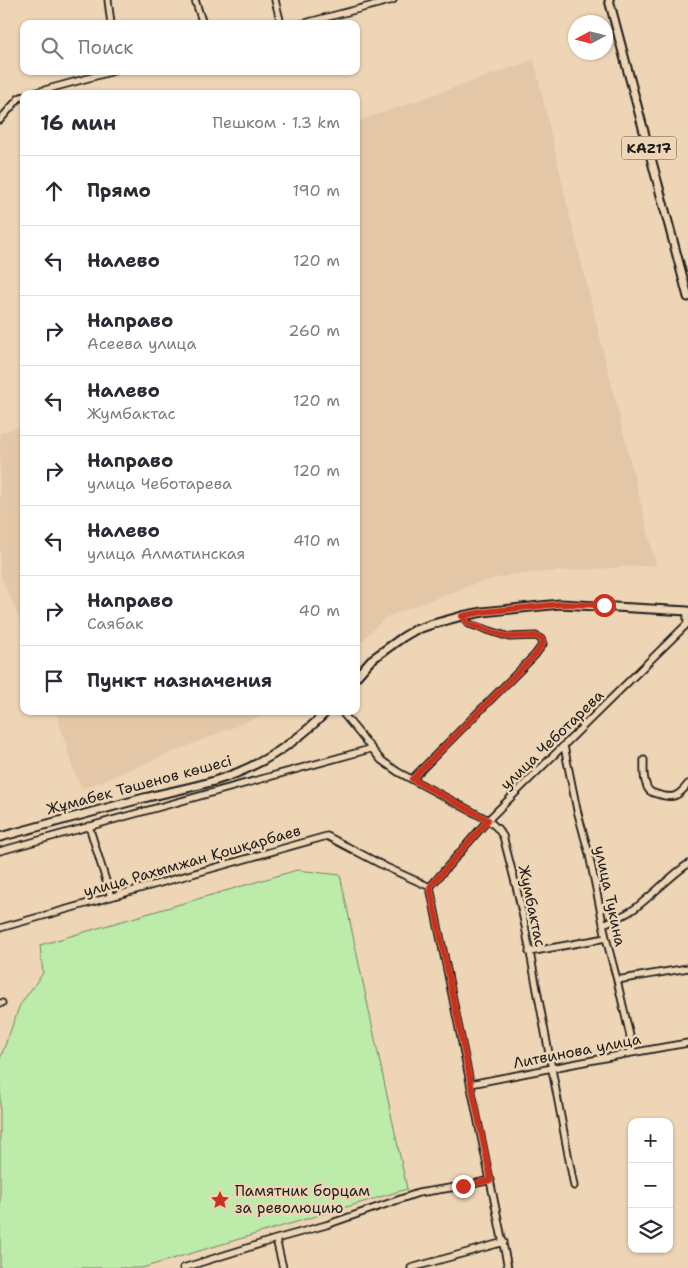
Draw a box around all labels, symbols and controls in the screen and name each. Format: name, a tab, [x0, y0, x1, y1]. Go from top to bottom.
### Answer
north arrow	[568, 15, 613, 60]
search box	[20, 20, 360, 75]
icon: search	[38, 34, 66, 62]
text: Поиск	[78, 35, 133, 60]
text: 16 мин	[40, 109, 116, 137]
text: Пешком · 1.3 km	[212, 112, 340, 133]
road number: KAZ17	[622, 136, 676, 160]
icon: ahead	[40, 177, 68, 205]
text: Прямо	[87, 178, 151, 203]
text: 190 m	[293, 180, 340, 201]
icon: left	[40, 247, 68, 275]
text: Налево	[87, 248, 160, 273]
text: 120 m	[293, 250, 340, 271]
text: Направо	[87, 308, 173, 333]
icon: right	[40, 317, 68, 345]
text: 260 m	[288, 320, 340, 341]
text: Асеева улица	[87, 333, 196, 354]
text: Налево	[87, 378, 160, 403]
icon: left	[40, 387, 68, 415]
text: 120 m	[293, 390, 340, 411]
text: Жумбактас	[87, 403, 176, 424]
text: Направо	[87, 448, 173, 473]
icon: right	[40, 457, 68, 485]
text: 120 m	[293, 460, 340, 481]
text: улица Чеботарева	[87, 473, 232, 494]
text: Налево	[87, 518, 160, 543]
icon: left	[40, 527, 68, 555]
text: 410 m	[293, 530, 340, 551]
text: улица Алматинская	[87, 543, 245, 564]
text: Направо	[87, 588, 173, 613]
route start	[593, 594, 616, 617]
icon: right	[40, 597, 68, 625]
text: 40 m	[298, 600, 340, 621]
text: Саябак	[87, 613, 143, 634]
icon: arrive	[40, 667, 68, 695]
text: Пункт назначения	[87, 668, 272, 693]
street label: улица Чеботарева	[496, 685, 608, 794]
street label: Жұмабек Тәшенов көшесі	[44, 751, 234, 819]
street label: улица Рахымжан Қошқарбаев	[81, 820, 303, 902]
street label: улица Тукина	[590, 844, 631, 949]
street label: Жумбактас	[514, 863, 550, 949]
street label: Литвинова улица	[511, 1029, 643, 1073]
map controls	[628, 1118, 673, 1253]
button: +	[628, 1118, 673, 1163]
button: −	[628, 1163, 673, 1208]
route end	[452, 1175, 475, 1198]
place label: Памятник борцам за революцию	[235, 1181, 370, 1218]
place icon: Памятник борцам за революцию	[209, 1189, 231, 1211]
button: layers	[628, 1208, 673, 1253]

